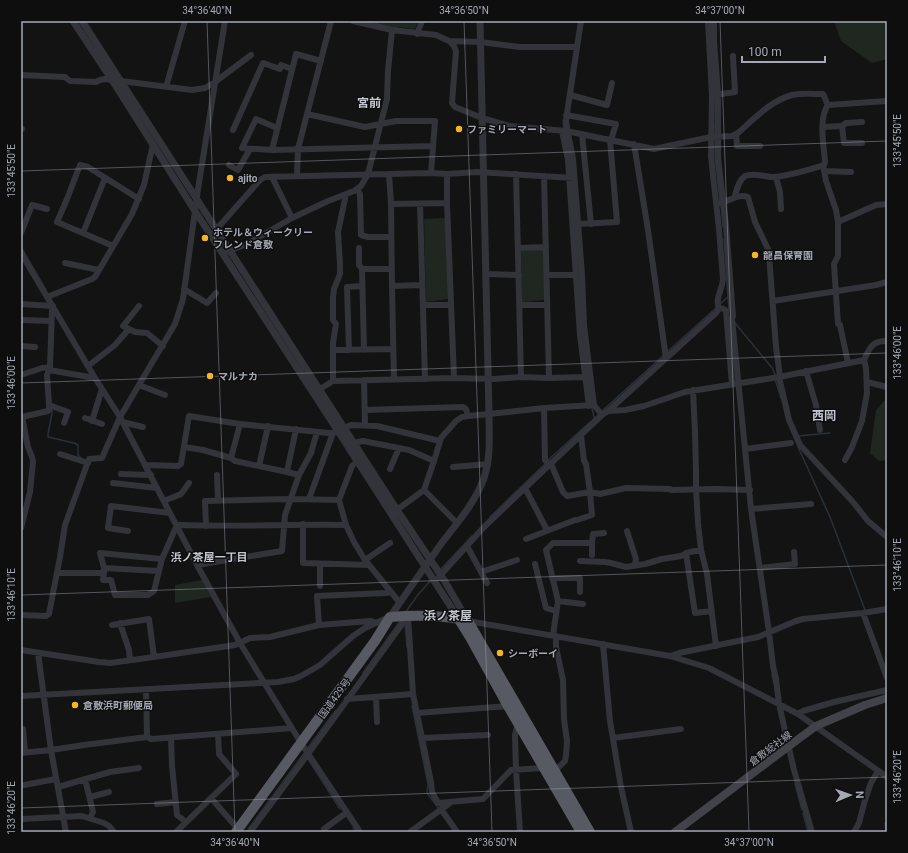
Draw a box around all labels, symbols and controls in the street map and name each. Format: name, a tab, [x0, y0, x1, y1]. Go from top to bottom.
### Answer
text: 34°36'40"N	[182, 5, 232, 16]
text: 34°36'50"N	[439, 5, 489, 16]
text: 34°37'00"N	[695, 5, 745, 16]
scale bar	[742, 38, 825, 64]
text: 100 m	[748, 45, 782, 59]
district label: 宮前	[357, 96, 381, 110]
text: 133°45'50"E	[892, 114, 903, 168]
marker: ファミリーマート	[454, 124, 464, 134]
place label: ファミリーマート	[467, 124, 547, 135]
text: 133°45'50"E	[6, 144, 17, 198]
marker: ajito	[225, 173, 235, 183]
place label: ajito	[238, 173, 258, 184]
place label: ホテル＆ウィークリー フレンド倉敷	[213, 227, 313, 250]
marker: ホテル＆ウィークリー フレンド倉敷	[200, 233, 210, 243]
marker: 龍昌保育園	[750, 250, 760, 260]
place label: 龍昌保育園	[763, 250, 813, 261]
text: 133°46'00"E	[892, 326, 903, 380]
text: 133°46'00"E	[6, 356, 17, 410]
marker: マルナカ	[205, 371, 215, 381]
place label: マルナカ	[218, 371, 258, 382]
district label: 西岡	[812, 409, 836, 423]
text: 133°46'10"E	[892, 538, 903, 592]
district label: 浜ノ茶屋一丁目	[171, 551, 248, 564]
text: 133°46'10"E	[6, 568, 17, 622]
district label: 浜ノ茶屋	[424, 609, 472, 623]
marker: シーボーイ	[495, 648, 505, 658]
place label: シーボーイ	[508, 648, 558, 659]
street label: 国道429号	[316, 676, 353, 720]
marker: 倉敷浜町郵便局	[70, 700, 80, 710]
place label: 倉敷浜町郵便局	[83, 700, 153, 711]
street label: 倉敷総社線	[747, 729, 794, 768]
text: 133°46'20"E	[892, 750, 903, 804]
north arrow	[830, 775, 870, 815]
text: 133°46'20"E	[6, 781, 17, 835]
text: N	[853, 791, 866, 799]
text: 34°36'40"N	[210, 837, 260, 848]
text: 34°36'50"N	[467, 837, 517, 848]
text: 34°37'00"N	[724, 837, 774, 848]

